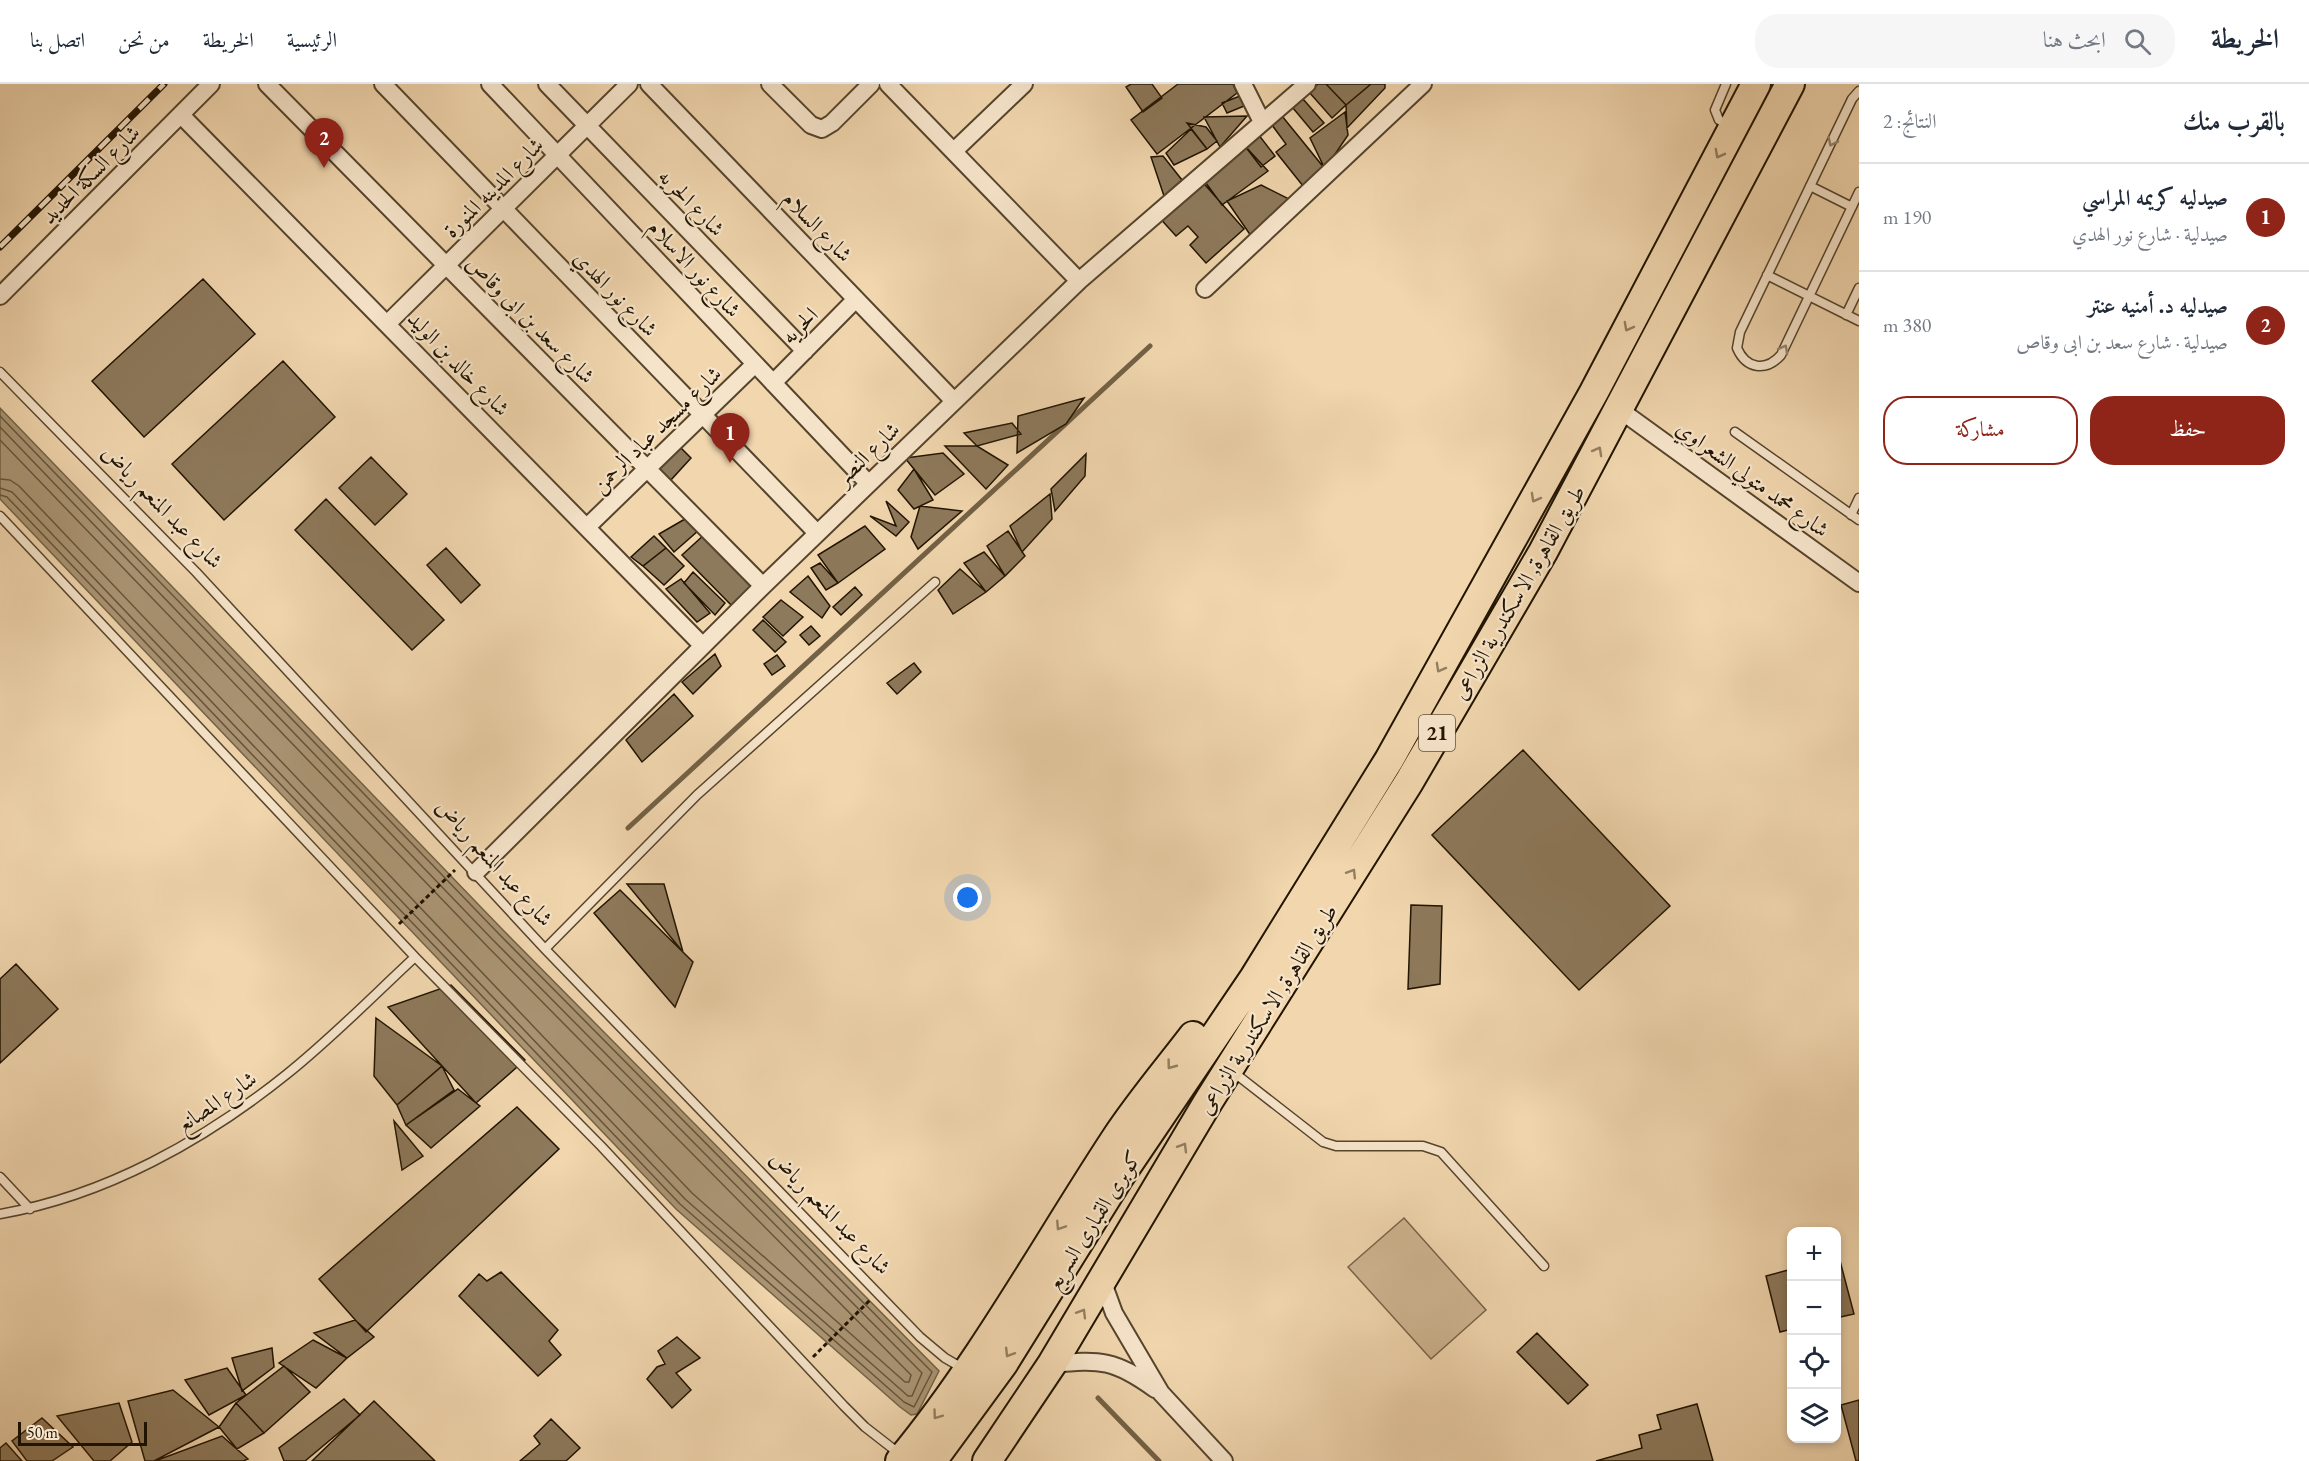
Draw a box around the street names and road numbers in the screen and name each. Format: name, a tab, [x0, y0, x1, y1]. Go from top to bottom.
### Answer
street label: شارع السكة الحديد	[34, 118, 149, 233]
street label: شارع المدينه المنورة	[437, 131, 553, 247]
street label: شارع الحريه	[649, 162, 731, 245]
street label: شارع السلام	[773, 184, 859, 272]
street label: شارع نور الاسلام	[638, 213, 748, 327]
street label: شارع نور الهدي	[564, 244, 664, 346]
street label: شارع سعد بن ابى وقاص	[457, 249, 601, 393]
street label: الحريه	[774, 300, 824, 350]
street label: شارع خالد بن الوليد	[398, 304, 516, 425]
street label: شارع مسجد عباد الرحمن	[585, 360, 731, 502]
street label: شارع محمد متولي الشعراوي	[1668, 413, 1835, 547]
street label: شارع النصر	[827, 415, 909, 496]
street label: شارع عبد المنعم رياض	[91, 438, 229, 579]
street label: طريق القاهرة, الاسكندرية الزراعى	[1445, 480, 1592, 705]
road number: 21	[1419, 715, 1455, 751]
street label: شارع عبد المنعم رياض	[425, 792, 560, 936]
street label: طريق القاهرة, الاسكندرية الزراعى	[1191, 898, 1344, 1120]
street label: شارع المصانع	[170, 1064, 265, 1143]
street label: شارع عبد المنعم رياض	[759, 1144, 897, 1285]
street label: كوبرى القبارى السريع	[1039, 1145, 1152, 1298]

